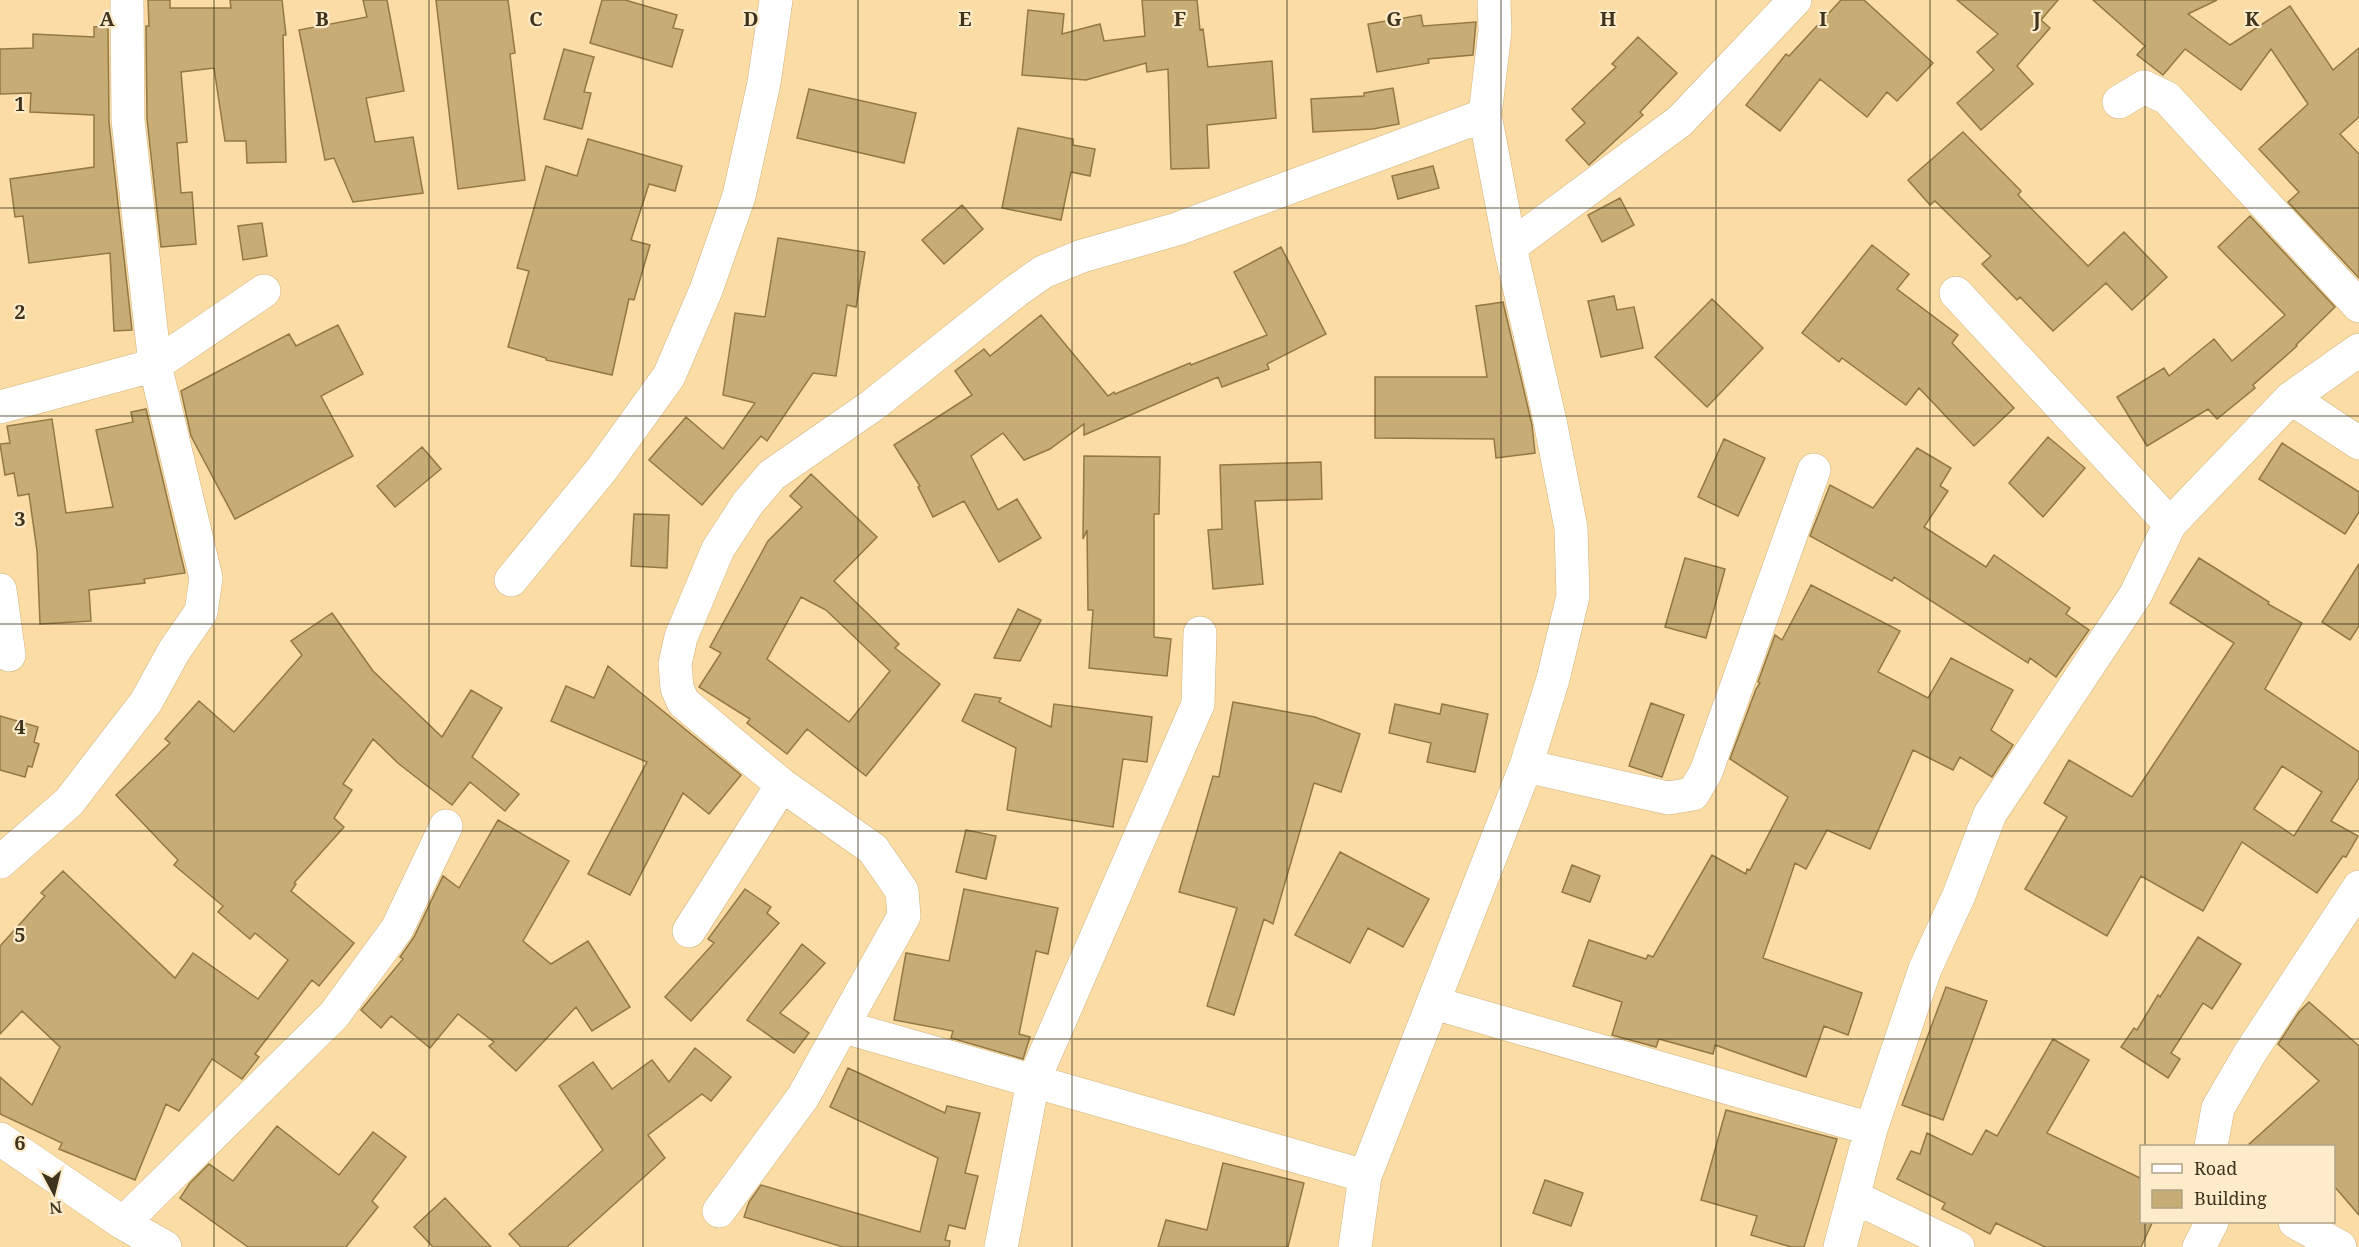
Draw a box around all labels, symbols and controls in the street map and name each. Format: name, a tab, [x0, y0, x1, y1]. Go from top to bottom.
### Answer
text: A	[99, 5, 115, 32]
text: B	[315, 5, 329, 32]
text: C	[529, 5, 543, 32]
text: D	[743, 5, 759, 32]
text: E	[958, 5, 972, 32]
text: F	[1174, 5, 1186, 32]
text: G	[1386, 5, 1402, 32]
text: H	[1600, 5, 1616, 32]
text: I	[1819, 5, 1827, 32]
text: J	[2032, 5, 2041, 32]
text: K	[2245, 5, 2260, 32]
text: 1	[14, 90, 26, 117]
text: 2	[14, 298, 26, 325]
text: 3	[14, 505, 26, 532]
text: 4	[14, 713, 26, 740]
text: 5	[14, 921, 26, 948]
text: 6	[14, 1129, 26, 1156]
legend	[2140, 1145, 2335, 1223]
text: Road	[2194, 1156, 2237, 1180]
north arrow	[24, 1163, 84, 1223]
text: Building	[2194, 1186, 2267, 1210]
text: N	[48, 1196, 63, 1220]

